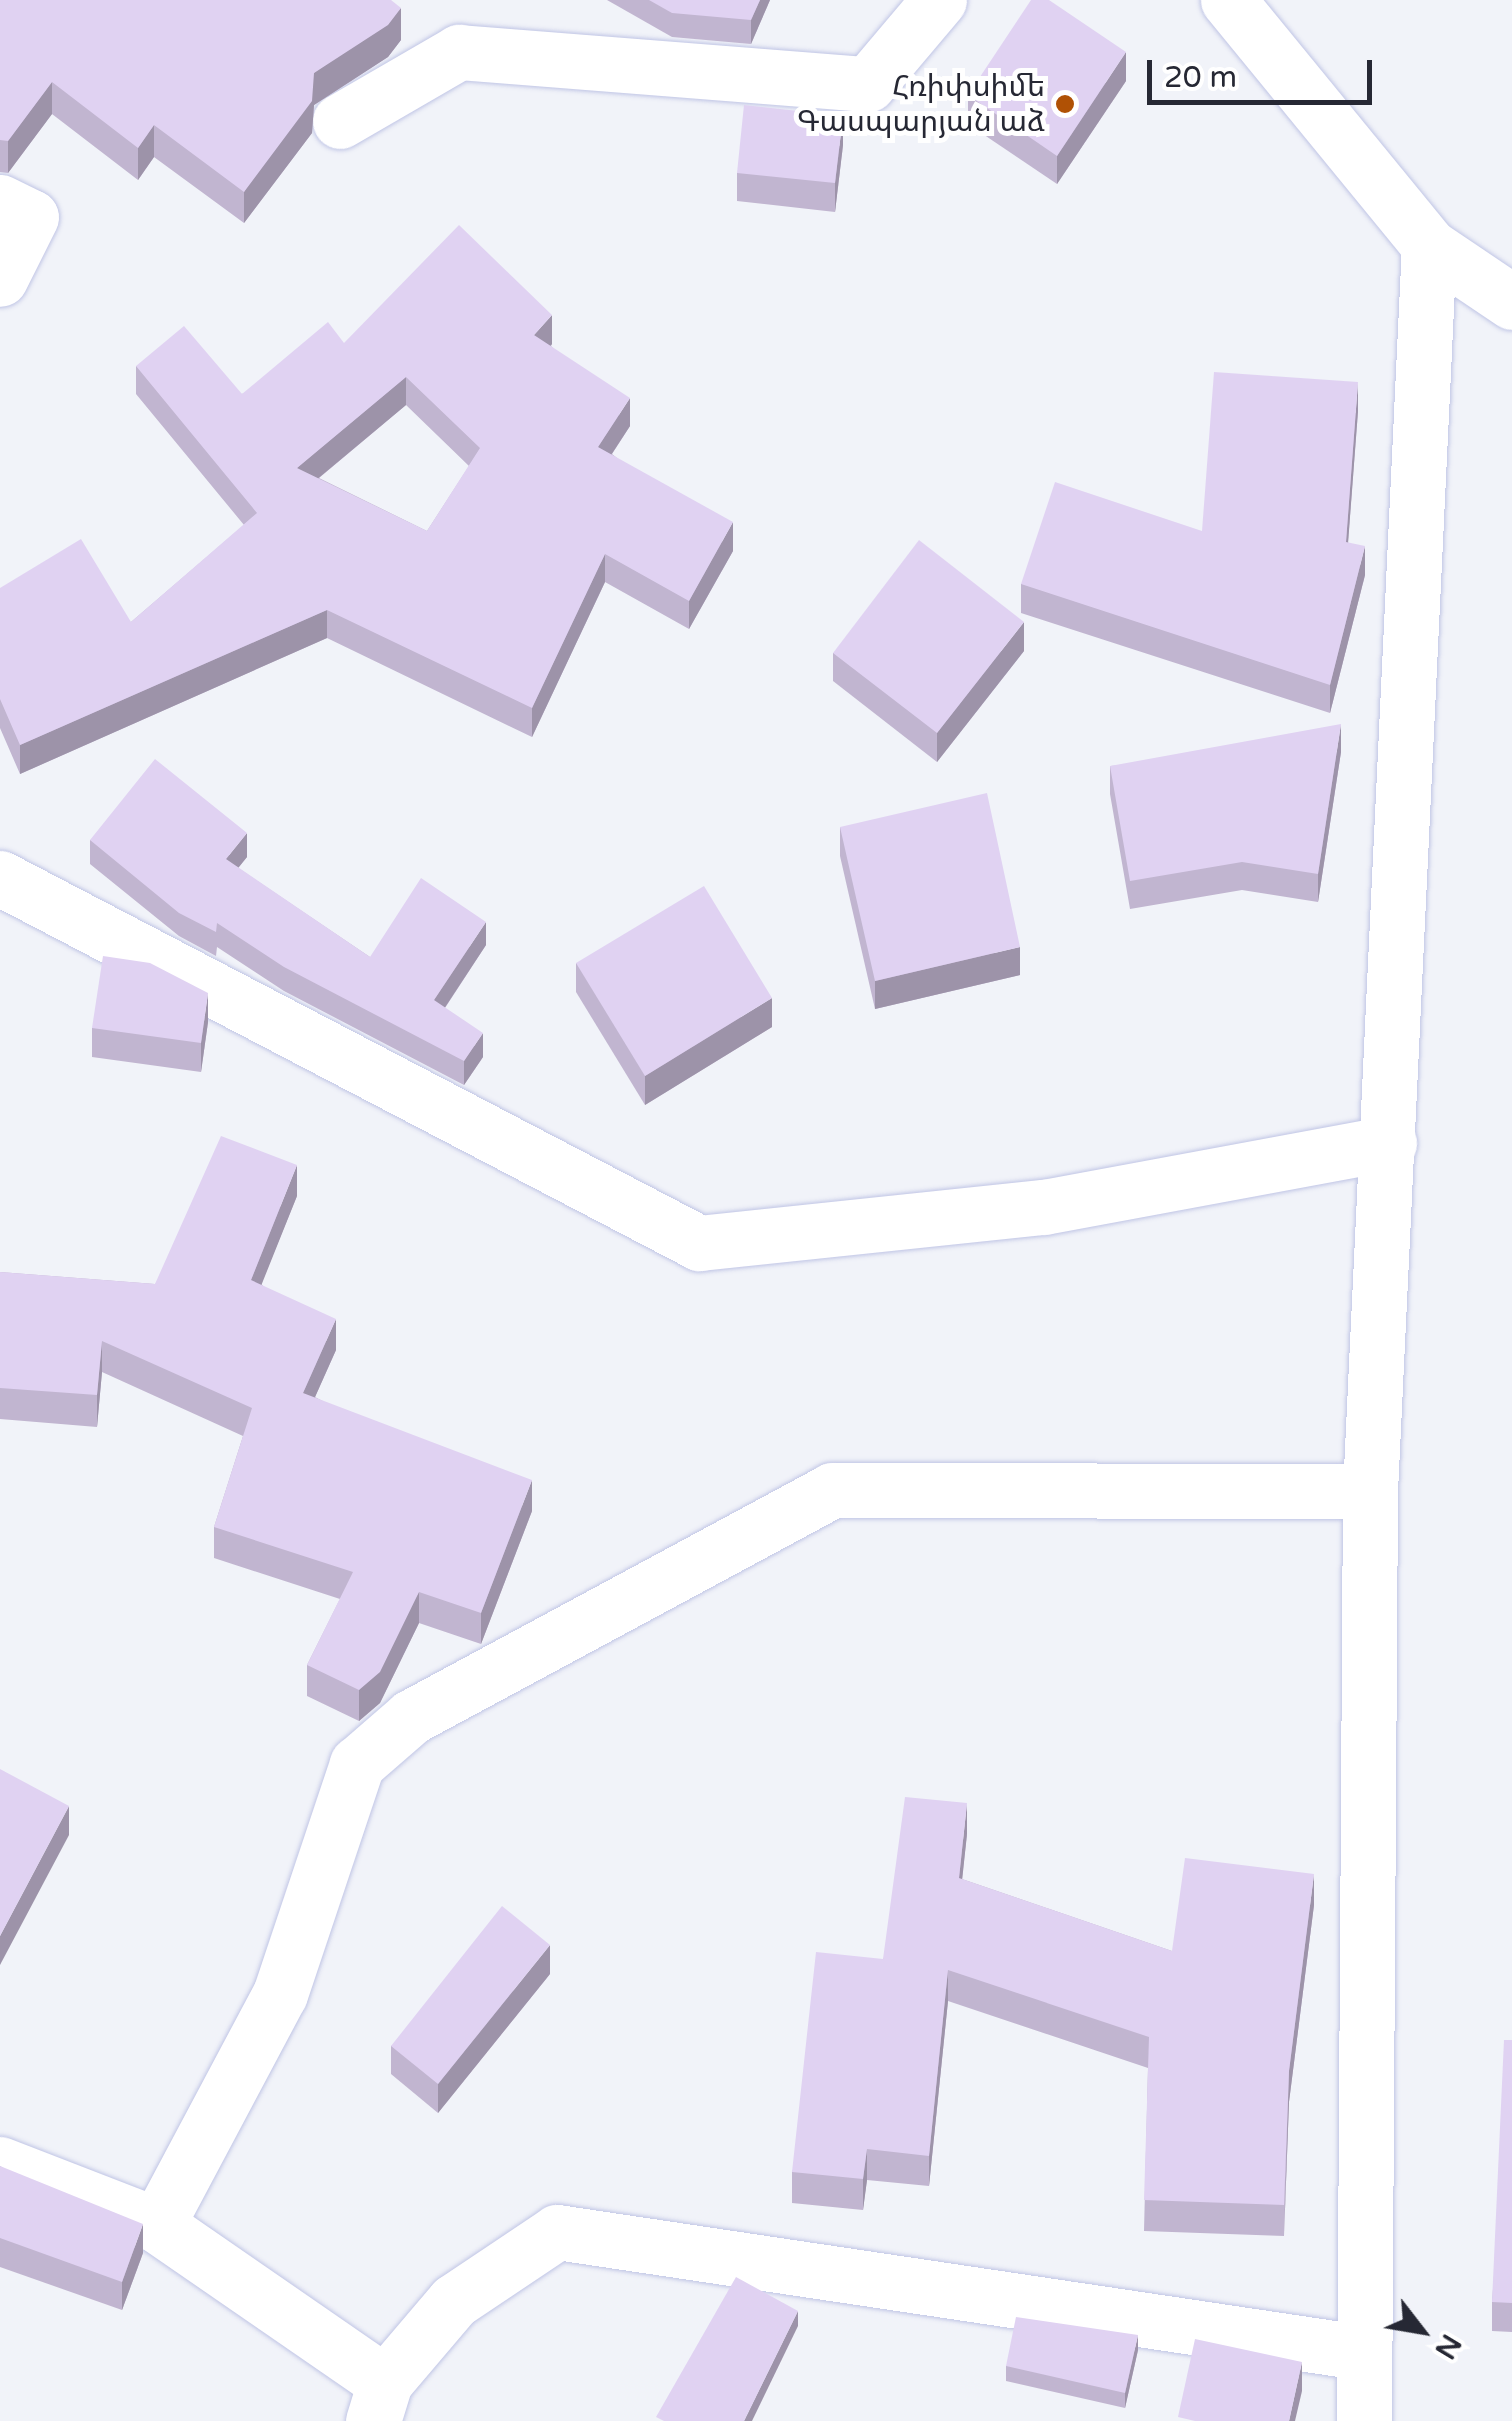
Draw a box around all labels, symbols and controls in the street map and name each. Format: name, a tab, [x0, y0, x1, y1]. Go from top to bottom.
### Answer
scale bar	[1152, 40, 1377, 102]
text: 20 m	[1164, 59, 1237, 96]
place label: Հռիփսիմե Գասպարյան աձ	[797, 69, 1045, 140]
marker: Հռիփսիմե Գասպարյան աձ	[1054, 93, 1076, 115]
north arrow	[1372, 2281, 1472, 2381]
text: N	[1427, 2328, 1468, 2365]

